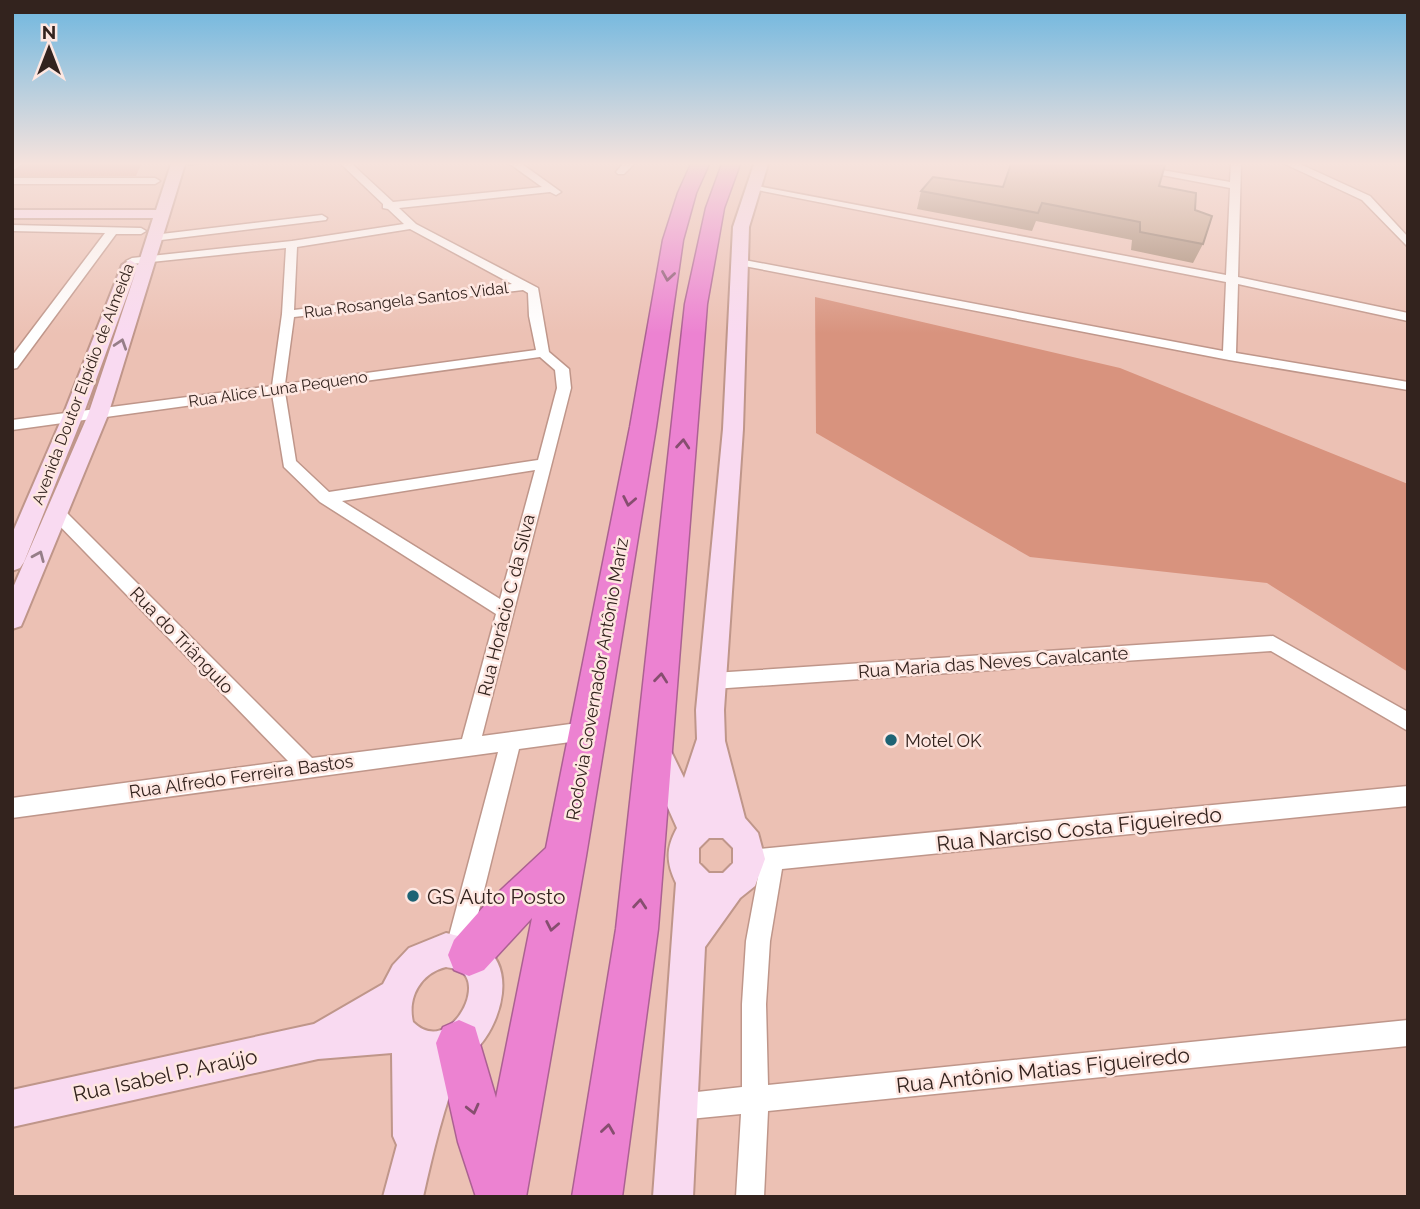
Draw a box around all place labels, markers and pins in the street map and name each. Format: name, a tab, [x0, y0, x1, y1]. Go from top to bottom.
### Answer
place label: Motel OK	[905, 730, 982, 751]
marker: Motel OK	[883, 732, 899, 748]
place label: GS Auto Posto	[427, 884, 565, 909]
marker: GS Auto Posto	[405, 888, 421, 904]

